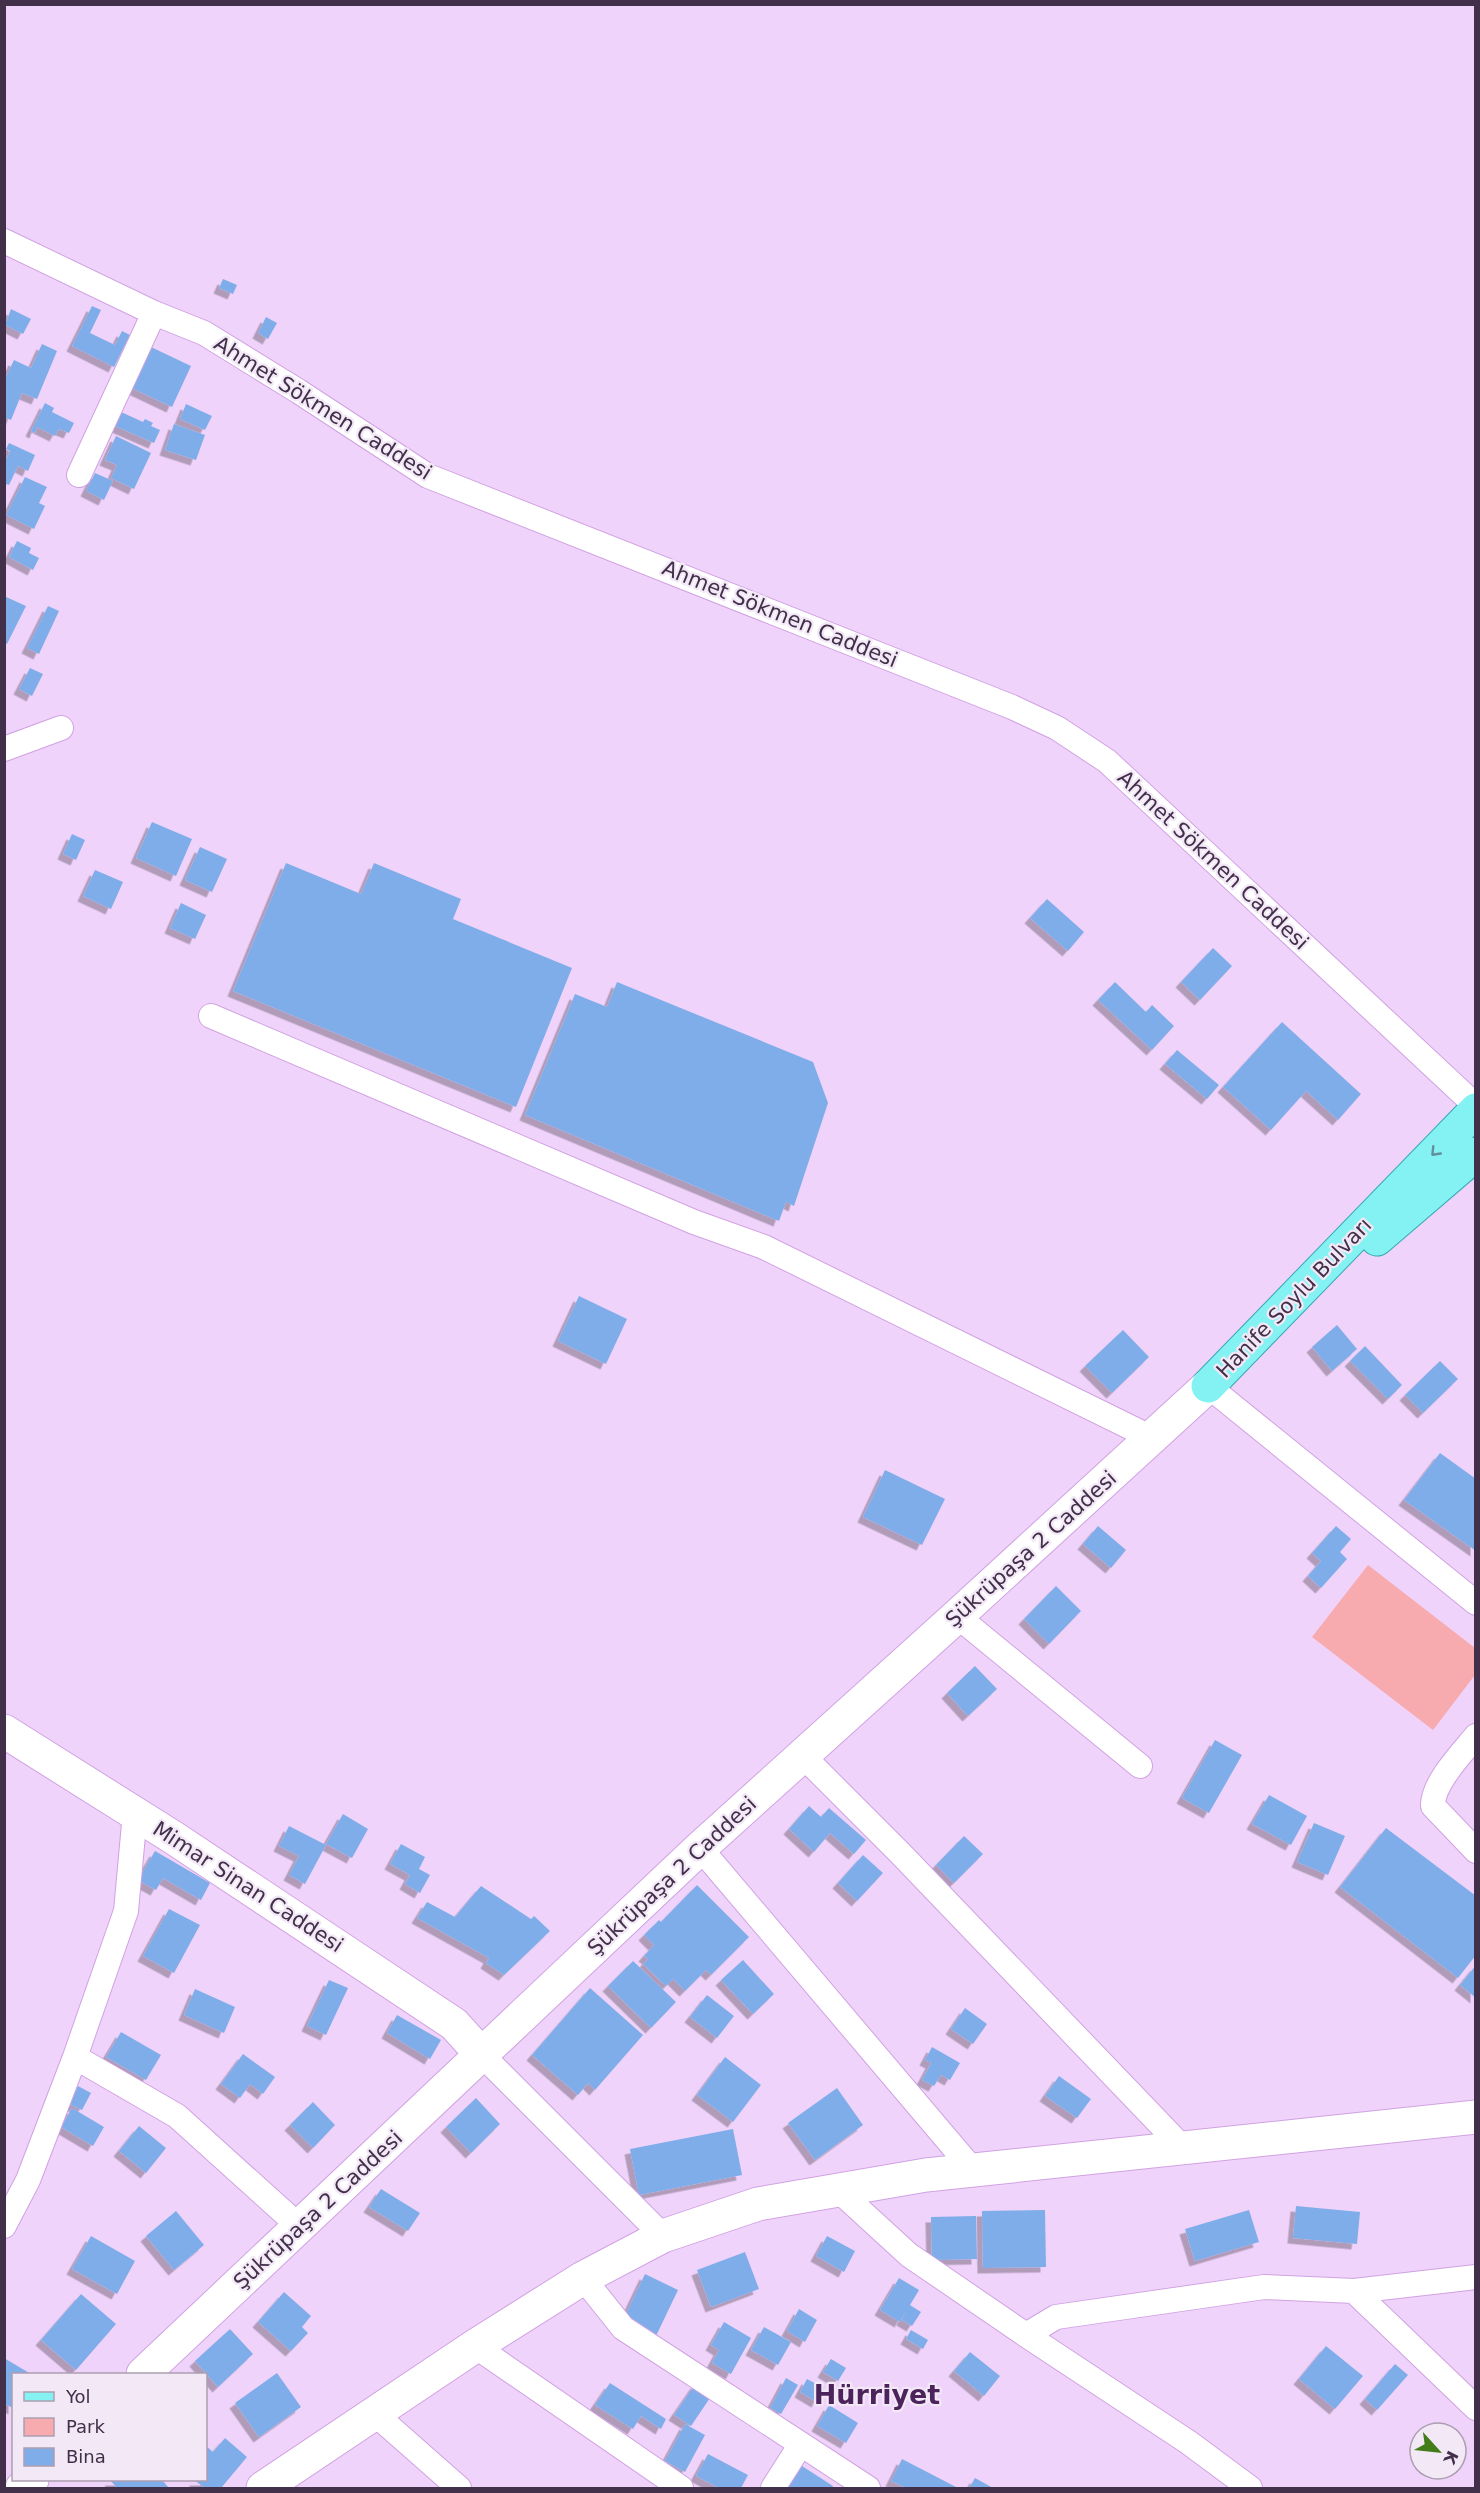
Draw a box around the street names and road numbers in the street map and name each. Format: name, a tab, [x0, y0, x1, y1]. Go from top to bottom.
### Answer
street label: Ahmet Sökmen Caddesi	[210, 331, 436, 485]
street label: Ahmet Sökmen Caddesi	[659, 556, 901, 672]
street label: Ahmet Sökmen Caddesi	[1113, 765, 1313, 955]
street label: Hanife Soylu Bulvarı	[1212, 1213, 1376, 1383]
street label: Şükrüpaşa 2 Caddesi	[941, 1466, 1121, 1632]
street label: Şükrüpaşa 2 Caddesi	[583, 1792, 761, 1960]
street label: Mimar Sinan Caddesi	[148, 1817, 348, 1957]
street label: Şükrüpaşa 2 Caddesi	[229, 2126, 407, 2294]

